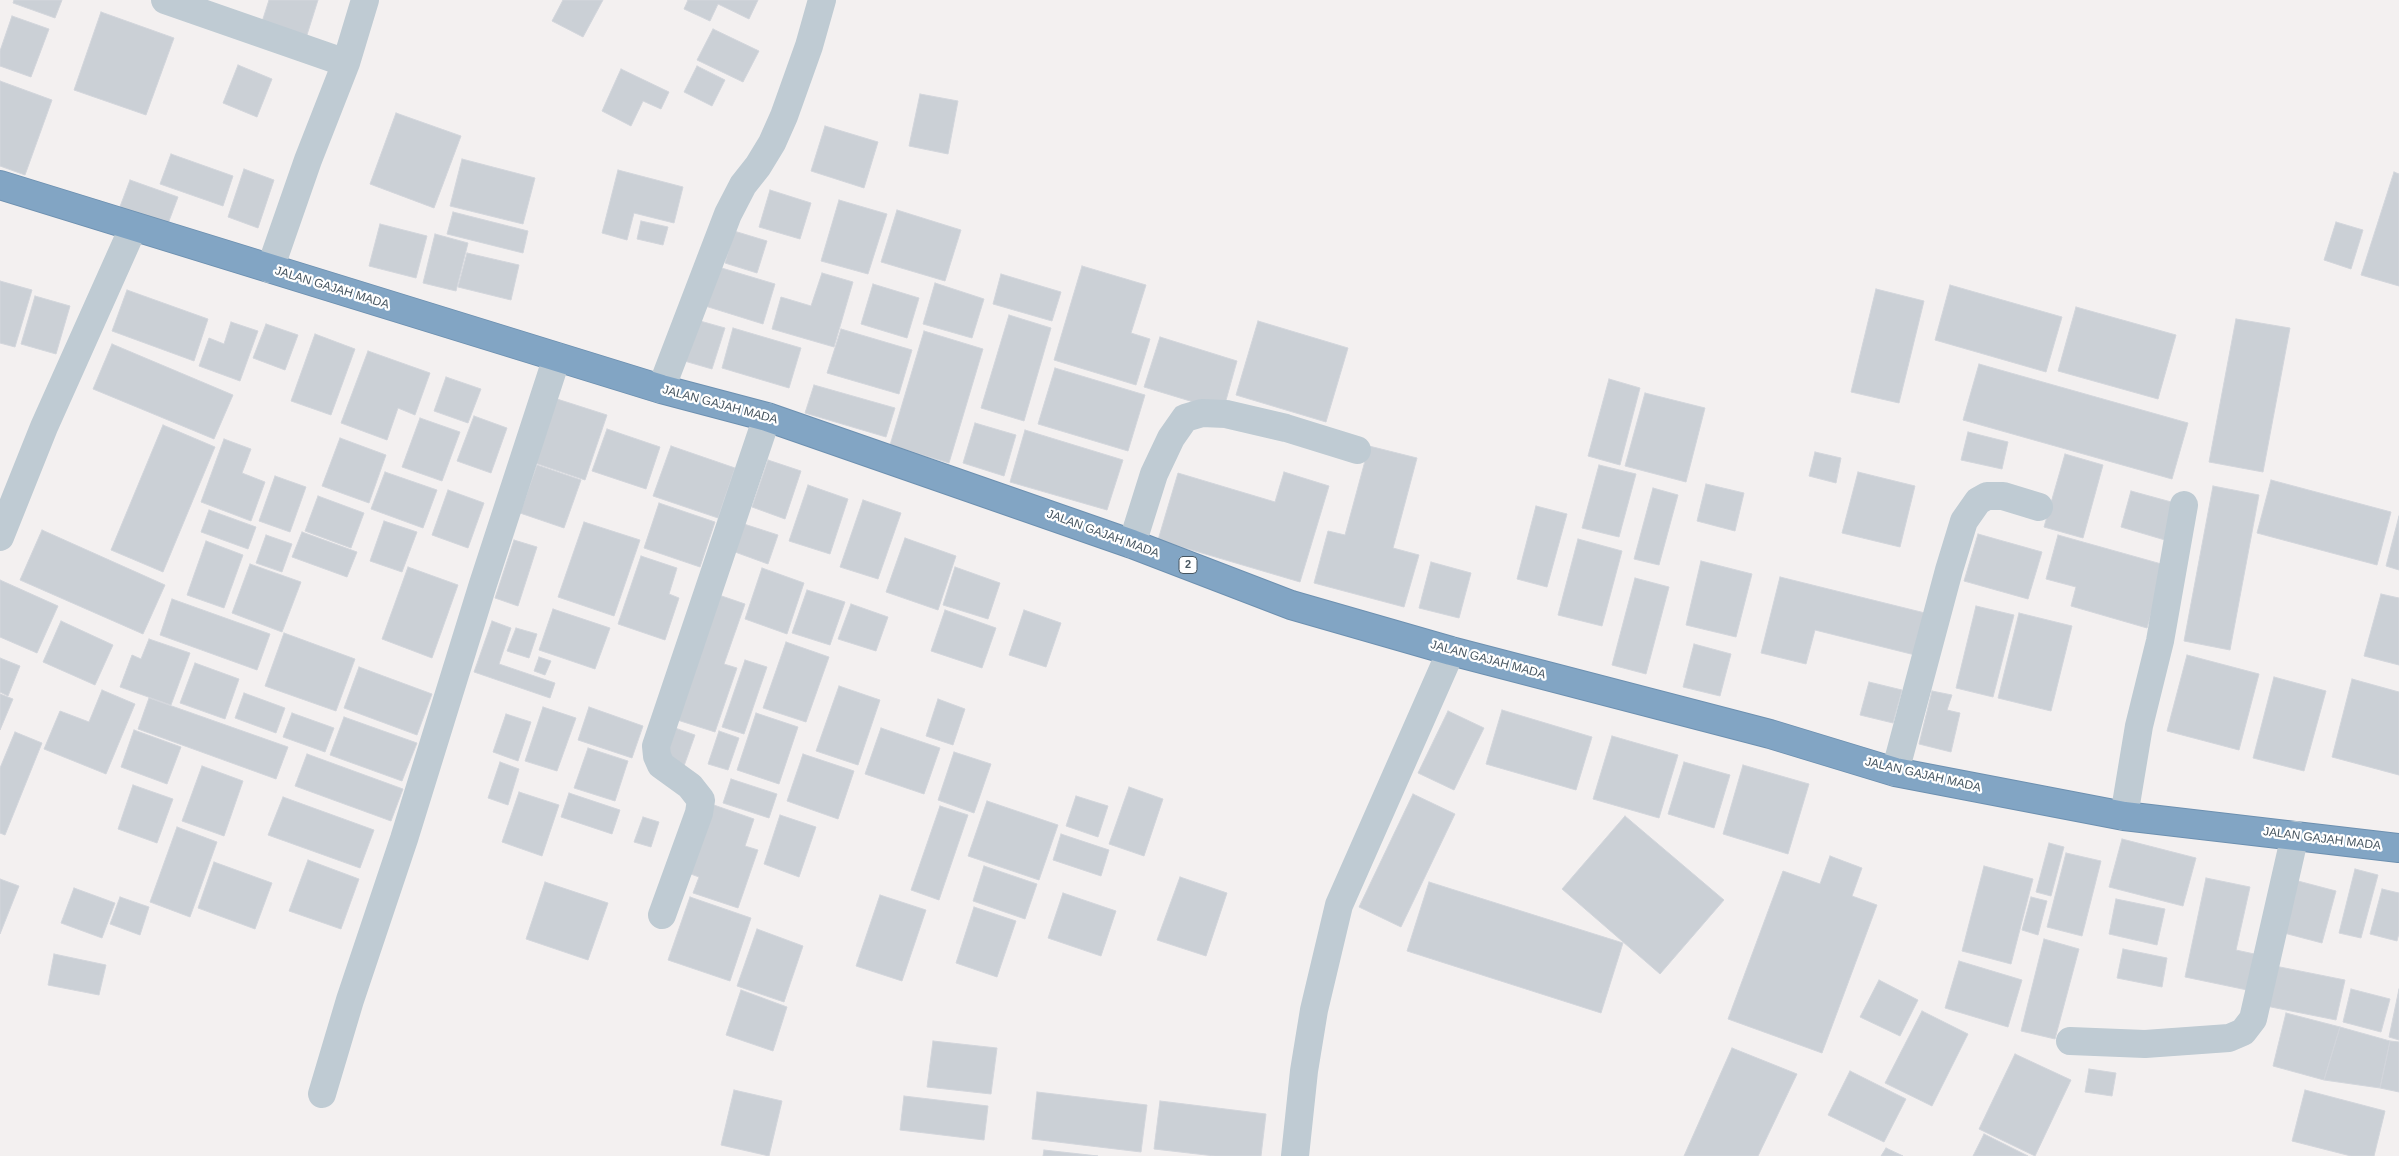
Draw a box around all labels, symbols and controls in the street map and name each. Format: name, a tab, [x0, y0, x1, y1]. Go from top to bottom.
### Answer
street label: JALAN GAJAH MADA	[273, 264, 391, 312]
street label: JALAN GAJAH MADA	[661, 383, 779, 427]
street label: JALAN GAJAH MADA	[1045, 507, 1161, 561]
road number: 2	[1179, 556, 1197, 574]
street label: JALAN GAJAH MADA	[1429, 638, 1547, 682]
street label: JALAN GAJAH MADA	[1864, 755, 1982, 795]
street label: JALAN GAJAH MADA	[2262, 825, 2382, 853]

